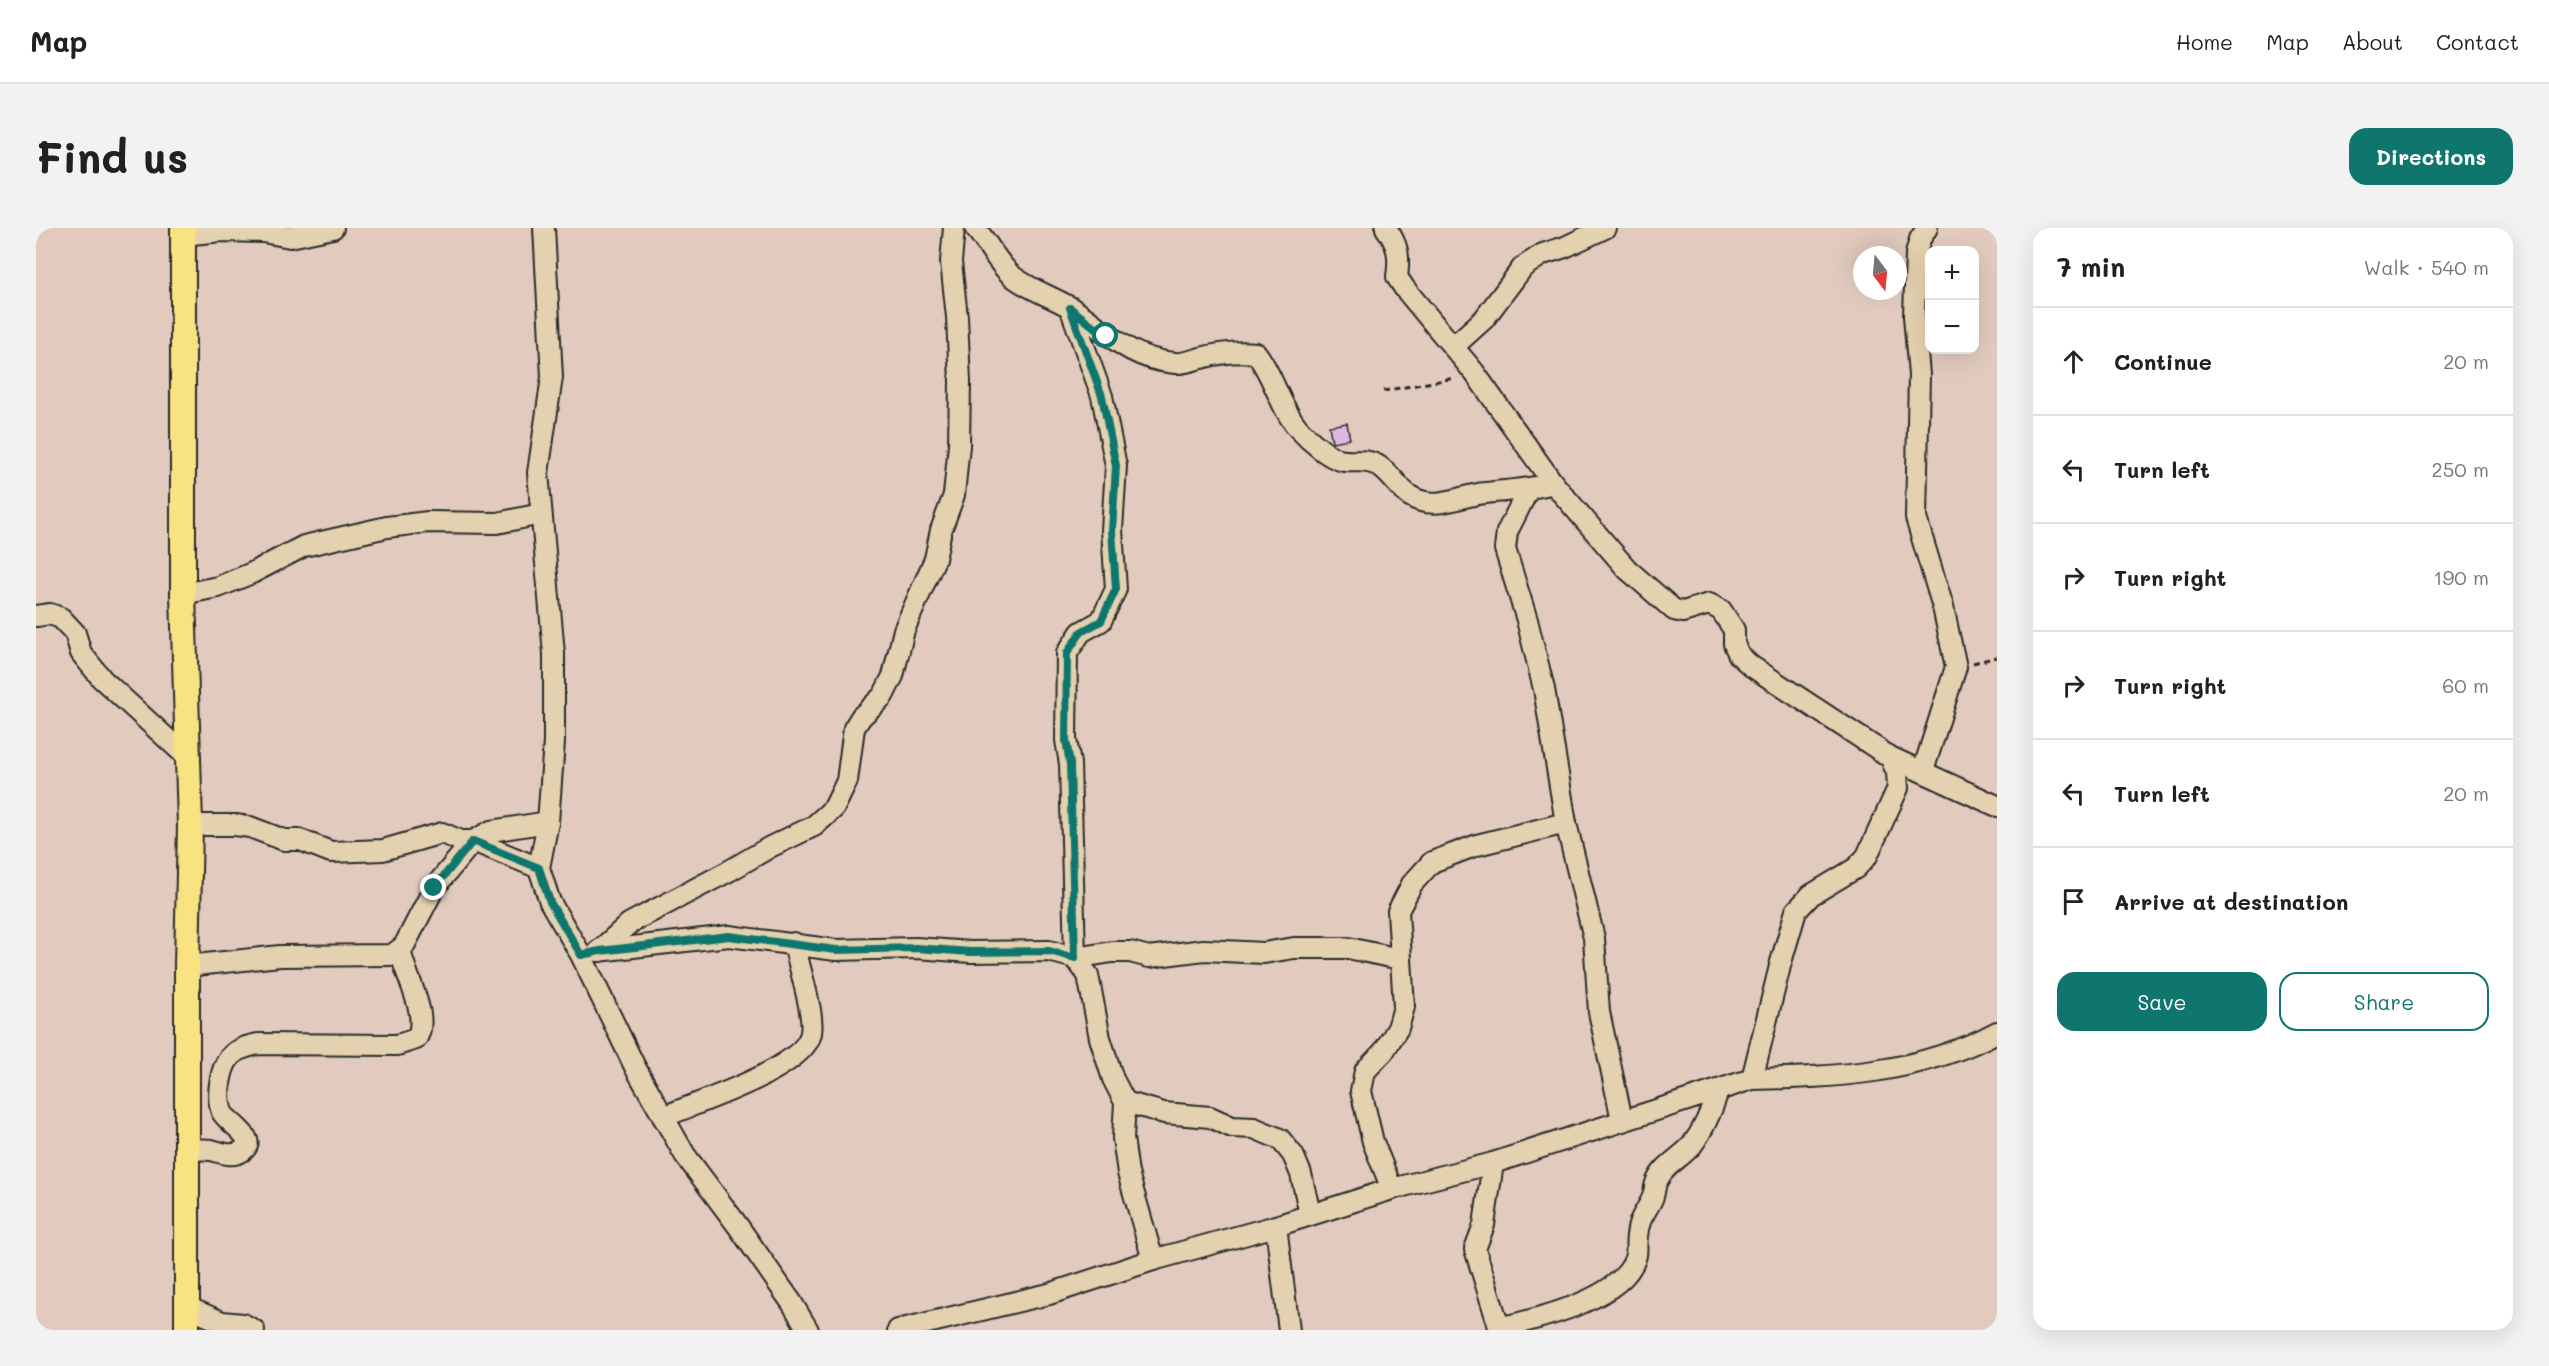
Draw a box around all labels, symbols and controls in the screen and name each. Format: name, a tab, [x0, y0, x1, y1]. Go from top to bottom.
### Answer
text: Map	[30, 23, 87, 59]
text: Home	[2176, 28, 2233, 55]
text: Map	[2266, 28, 2309, 55]
text: About	[2342, 28, 2403, 55]
text: Contact	[2436, 28, 2519, 55]
button: Directions	[2349, 128, 2513, 185]
text: Find us	[36, 129, 188, 184]
north arrow	[1853, 246, 1907, 300]
map controls	[1925, 246, 1979, 354]
button: +	[1925, 246, 1979, 300]
text: 7 min	[2057, 250, 2125, 284]
text: Walk · 540 m	[2364, 254, 2489, 280]
button: −	[1925, 300, 1979, 354]
route start	[1092, 322, 1118, 348]
icon: ahead	[2057, 345, 2090, 378]
text: Continue	[2114, 347, 2212, 376]
text: 20 m	[2443, 348, 2489, 374]
icon: left	[2057, 453, 2090, 486]
text: Turn left	[2114, 455, 2210, 484]
text: 250 m	[2432, 456, 2489, 482]
icon: right	[2057, 561, 2090, 594]
text: Turn right	[2114, 563, 2226, 592]
text: 190 m	[2434, 564, 2489, 590]
icon: right	[2057, 669, 2090, 702]
text: Turn right	[2114, 671, 2226, 700]
text: 60 m	[2442, 672, 2489, 698]
icon: left	[2057, 777, 2090, 810]
text: Turn left	[2114, 779, 2210, 808]
text: 20 m	[2443, 780, 2489, 806]
route end	[420, 874, 446, 900]
icon: arrive	[2057, 885, 2090, 918]
text: Arrive at destination	[2114, 887, 2349, 916]
button: Save	[2057, 972, 2267, 1031]
button: Share	[2279, 972, 2489, 1031]

